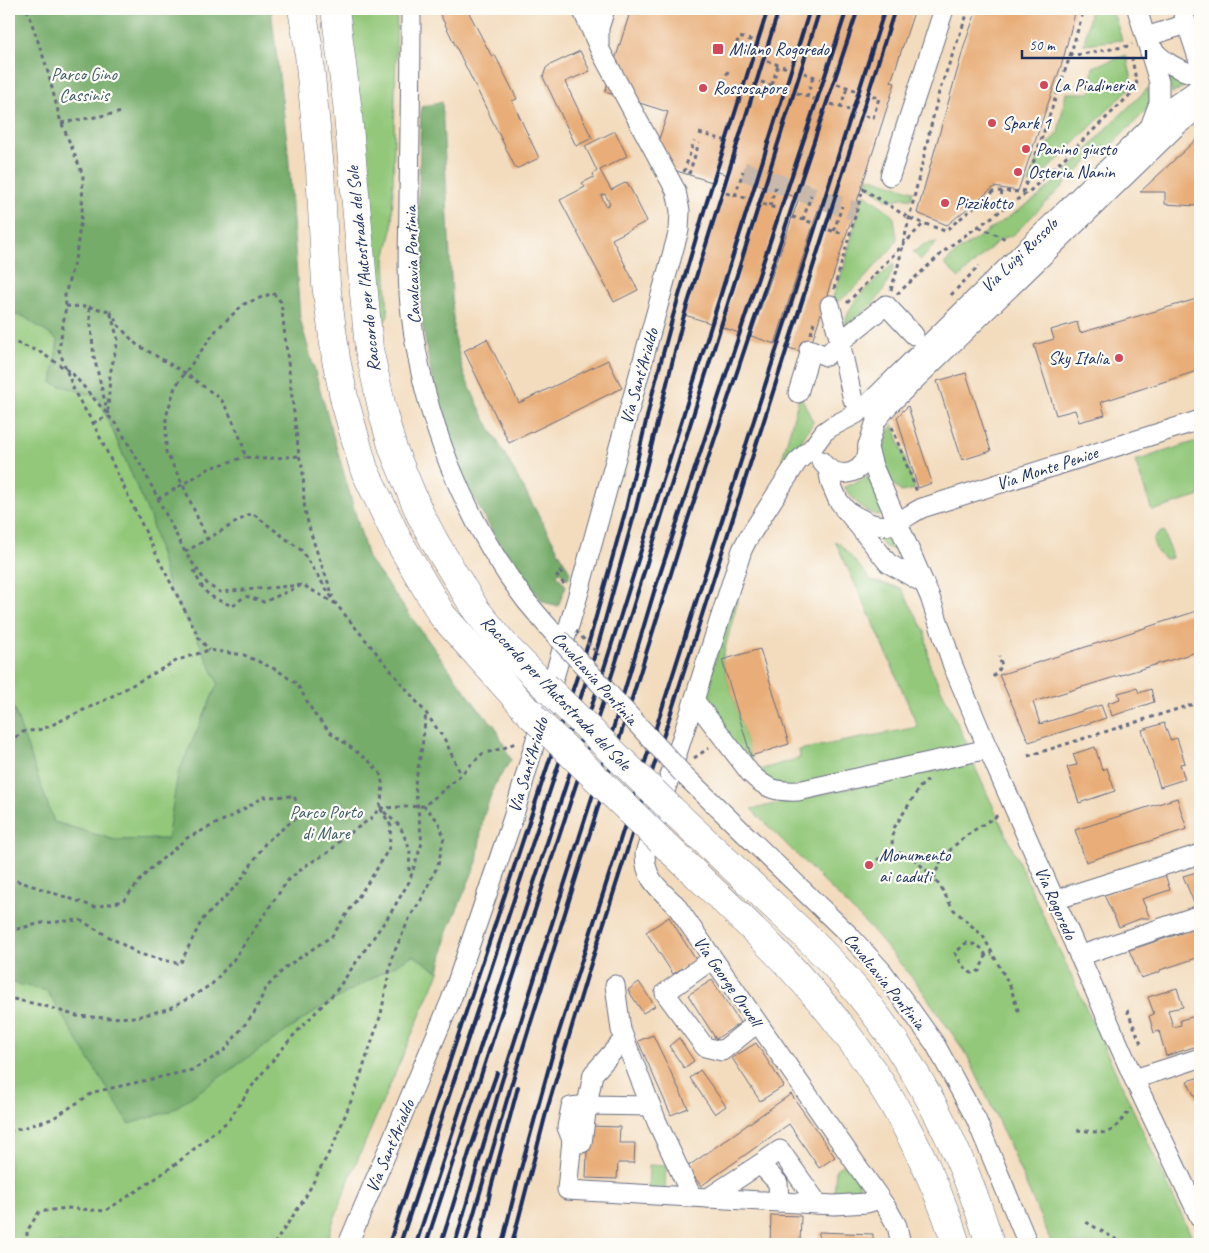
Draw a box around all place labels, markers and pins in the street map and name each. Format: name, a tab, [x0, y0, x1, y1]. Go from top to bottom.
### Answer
place label: Milano Rogoredo	[729, 38, 831, 60]
marker: Milano Rogoredo	[711, 42, 725, 56]
place label: La Piadineria	[1054, 74, 1136, 96]
place label: Rossosapore	[713, 77, 788, 99]
marker: La Piadineria	[1038, 79, 1050, 91]
marker: Rossosapore	[697, 82, 709, 94]
place label: Spark 1	[1002, 112, 1052, 134]
marker: Spark 1	[986, 117, 998, 129]
place label: Panino giusto	[1036, 138, 1118, 160]
marker: Panino giusto	[1020, 143, 1032, 155]
place label: Osteria Nanìn	[1028, 161, 1116, 183]
marker: Osteria Nanìn	[1012, 166, 1024, 178]
place label: Pizzikotto	[955, 192, 1014, 214]
marker: Pizzikotto	[939, 197, 951, 209]
place label: Sky Italia	[1048, 347, 1111, 369]
marker: Sky Italia	[1113, 352, 1125, 364]
place label: Monumento ai caduti	[879, 844, 952, 887]
marker: Monumento ai caduti	[863, 859, 875, 871]

